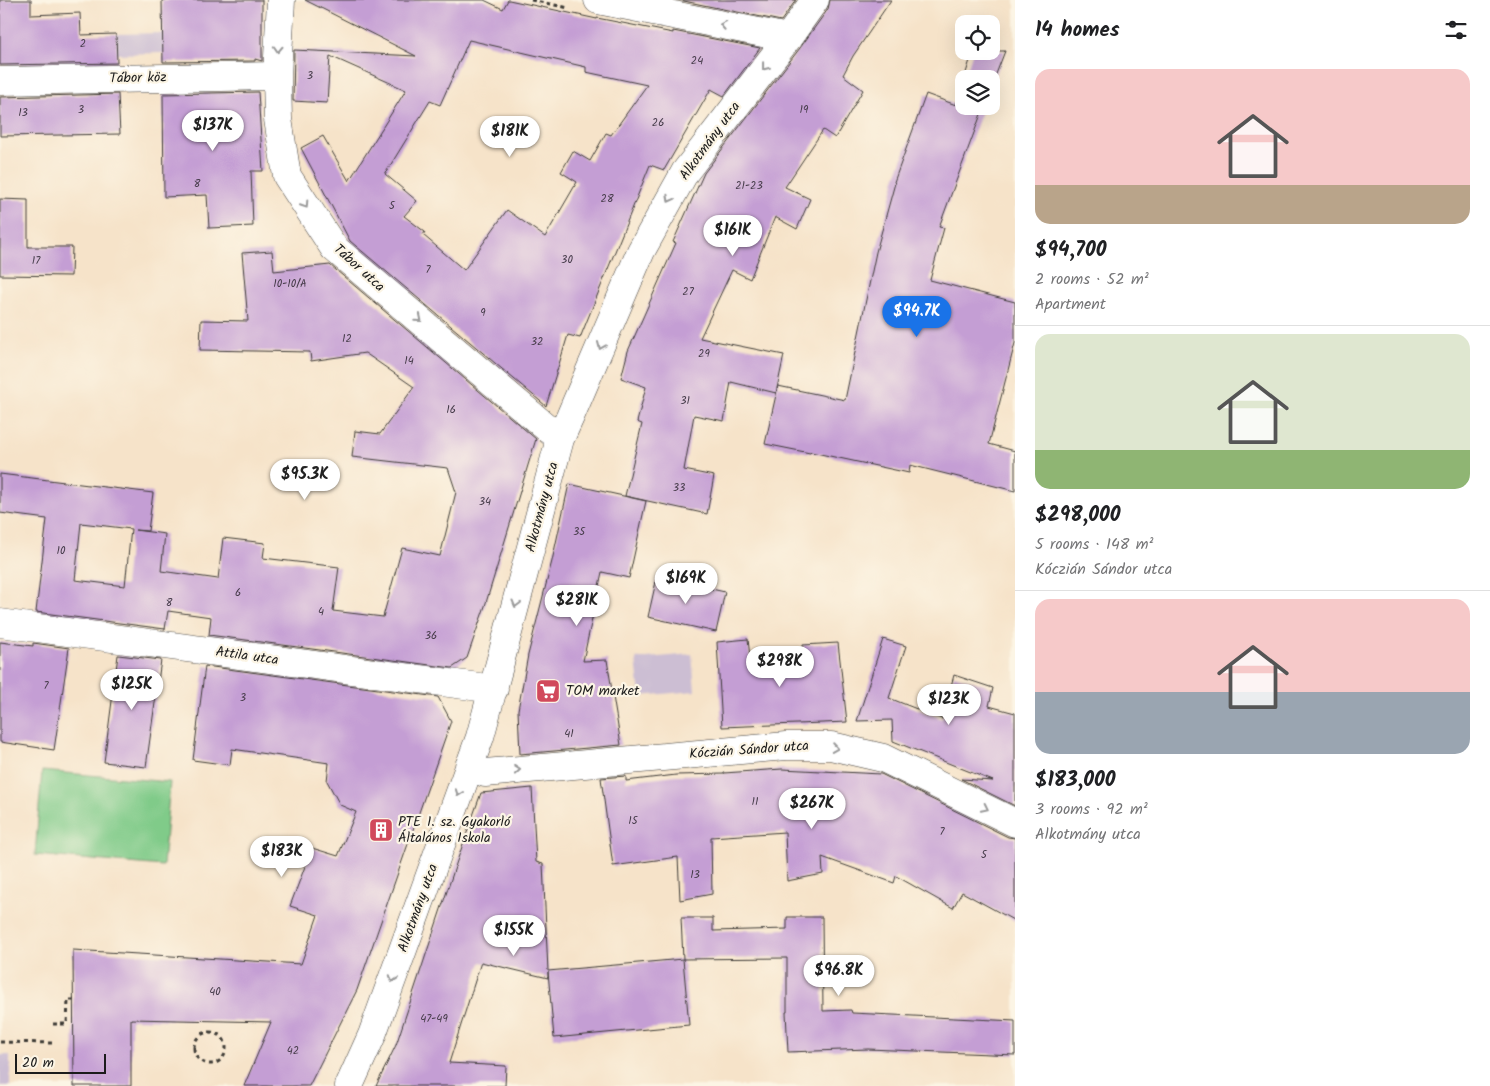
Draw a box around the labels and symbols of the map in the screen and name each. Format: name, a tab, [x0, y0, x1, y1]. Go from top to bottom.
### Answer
one-way arrow	[719, 20, 728, 31]
house number: 2	[80, 35, 86, 53]
one-way arrow	[273, 45, 284, 53]
house number: 24	[691, 52, 703, 70]
one-way arrow	[762, 62, 771, 71]
street label: Tábor köz	[109, 67, 167, 89]
house number: 3	[307, 67, 313, 85]
street label: Alkotmány utca	[674, 97, 746, 185]
house number: 3	[78, 101, 84, 119]
house number: 19	[800, 101, 809, 119]
house number: 13	[18, 104, 28, 122]
pin: $137K	[178, 110, 248, 152]
house number: 26	[652, 114, 664, 132]
pin: $181K	[475, 116, 545, 158]
house number: 8	[194, 175, 201, 193]
house number: 21-23	[735, 177, 763, 195]
house number: 28	[600, 190, 614, 208]
one-way arrow	[666, 193, 676, 202]
house number: 5	[389, 197, 396, 215]
one-way arrow	[299, 199, 309, 208]
pin: $161K	[698, 214, 768, 257]
street label: Tábor utca	[328, 239, 390, 297]
house number: 30	[561, 251, 573, 269]
house number: 17	[32, 252, 41, 270]
house number: 7	[425, 261, 431, 279]
house number: 10-10/A	[273, 275, 307, 293]
house number: 27	[682, 283, 695, 301]
pin: $94.7K	[876, 296, 958, 338]
house number: 9	[480, 304, 486, 322]
one-way arrow	[413, 314, 422, 323]
house number: 12	[342, 330, 352, 348]
house number: 32	[531, 333, 543, 351]
one-way arrow	[596, 341, 606, 349]
house number: 29	[698, 345, 711, 363]
house number: 14	[404, 352, 414, 370]
house number: 31	[680, 392, 690, 410]
house number: 16	[446, 401, 456, 419]
pin: $95.3K	[264, 458, 346, 501]
street label: Alkotmány utca	[519, 459, 565, 555]
house number: 33	[673, 479, 685, 497]
house number: 34	[479, 493, 491, 511]
house number: 35	[573, 523, 586, 541]
house number: 10	[57, 542, 66, 560]
pin: $169K	[651, 562, 721, 605]
house number: 6	[235, 584, 241, 602]
pin: $281K	[542, 584, 612, 627]
house number: 8	[166, 594, 173, 612]
one-way arrow	[511, 600, 522, 609]
house number: 4	[318, 603, 324, 621]
house number: 36	[425, 627, 437, 645]
street label: Attila utca	[214, 641, 280, 671]
pin: $298K	[745, 646, 815, 688]
pin: $125K	[97, 668, 167, 711]
house number: 7	[43, 677, 49, 695]
supermarket icon: TOM market	[535, 678, 561, 704]
place label: TOM market	[566, 680, 640, 702]
pin: $123K	[914, 684, 984, 726]
house number: 3	[240, 689, 246, 707]
house number: 41	[564, 725, 574, 743]
street label: Kóczián Sándor utca	[688, 735, 810, 765]
one-way arrow	[831, 742, 840, 752]
one-way arrow	[513, 764, 521, 775]
pin: $267K	[777, 788, 847, 830]
one-way arrow	[455, 789, 465, 797]
house number: 11	[752, 793, 758, 811]
one-way arrow	[980, 802, 989, 812]
place label: PTE 1. sz. Gyakorló Általános Iskola	[398, 811, 511, 849]
house number: 15	[628, 812, 639, 830]
building icon: PTE 1. sz. Gyakorló Általános Iskola	[368, 817, 394, 843]
house number: 7	[939, 823, 945, 841]
pin: $183K	[247, 836, 317, 878]
house number: 5	[981, 846, 988, 864]
street label: Alkotmány utca	[392, 861, 444, 955]
house number: 13	[690, 866, 700, 884]
pin: $155K	[479, 914, 549, 957]
pin: $96.8K	[798, 954, 880, 997]
one-way arrow	[389, 974, 399, 983]
house number: 40	[209, 983, 221, 1001]
house number: 47-49	[420, 1010, 448, 1028]
house number: 42	[287, 1042, 299, 1060]
scale bar	[15, 1051, 106, 1074]

